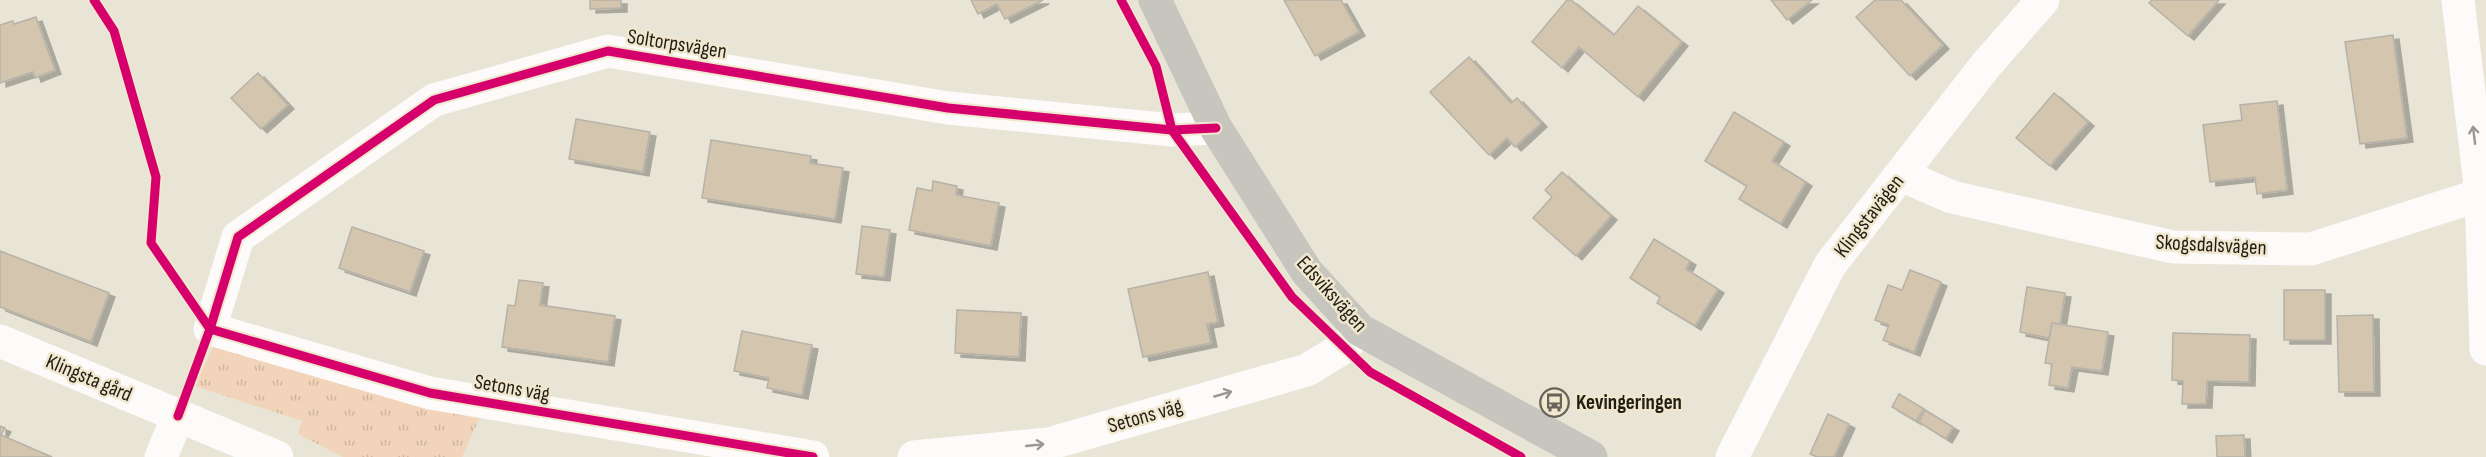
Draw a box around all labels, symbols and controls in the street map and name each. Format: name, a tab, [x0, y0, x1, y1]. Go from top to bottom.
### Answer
street label: Soltorpsvägen	[625, 24, 729, 64]
one-way arrow	[2468, 126, 2479, 146]
street label: Klingstavägen	[1829, 169, 1909, 263]
street label: Skogsdalsvägen	[2155, 230, 2267, 260]
street label: Edsviksvägen	[1291, 251, 1373, 337]
street label: Klingsta gård	[42, 349, 136, 407]
street label: Setons väg	[472, 369, 552, 407]
bus stop icon: Kevingeringen	[1539, 386, 1571, 418]
one-way arrow	[1213, 388, 1232, 399]
place label: Kevingeringen	[1576, 390, 1682, 415]
street label: Setons väg	[1105, 393, 1185, 439]
one-way arrow	[1025, 439, 1045, 450]

